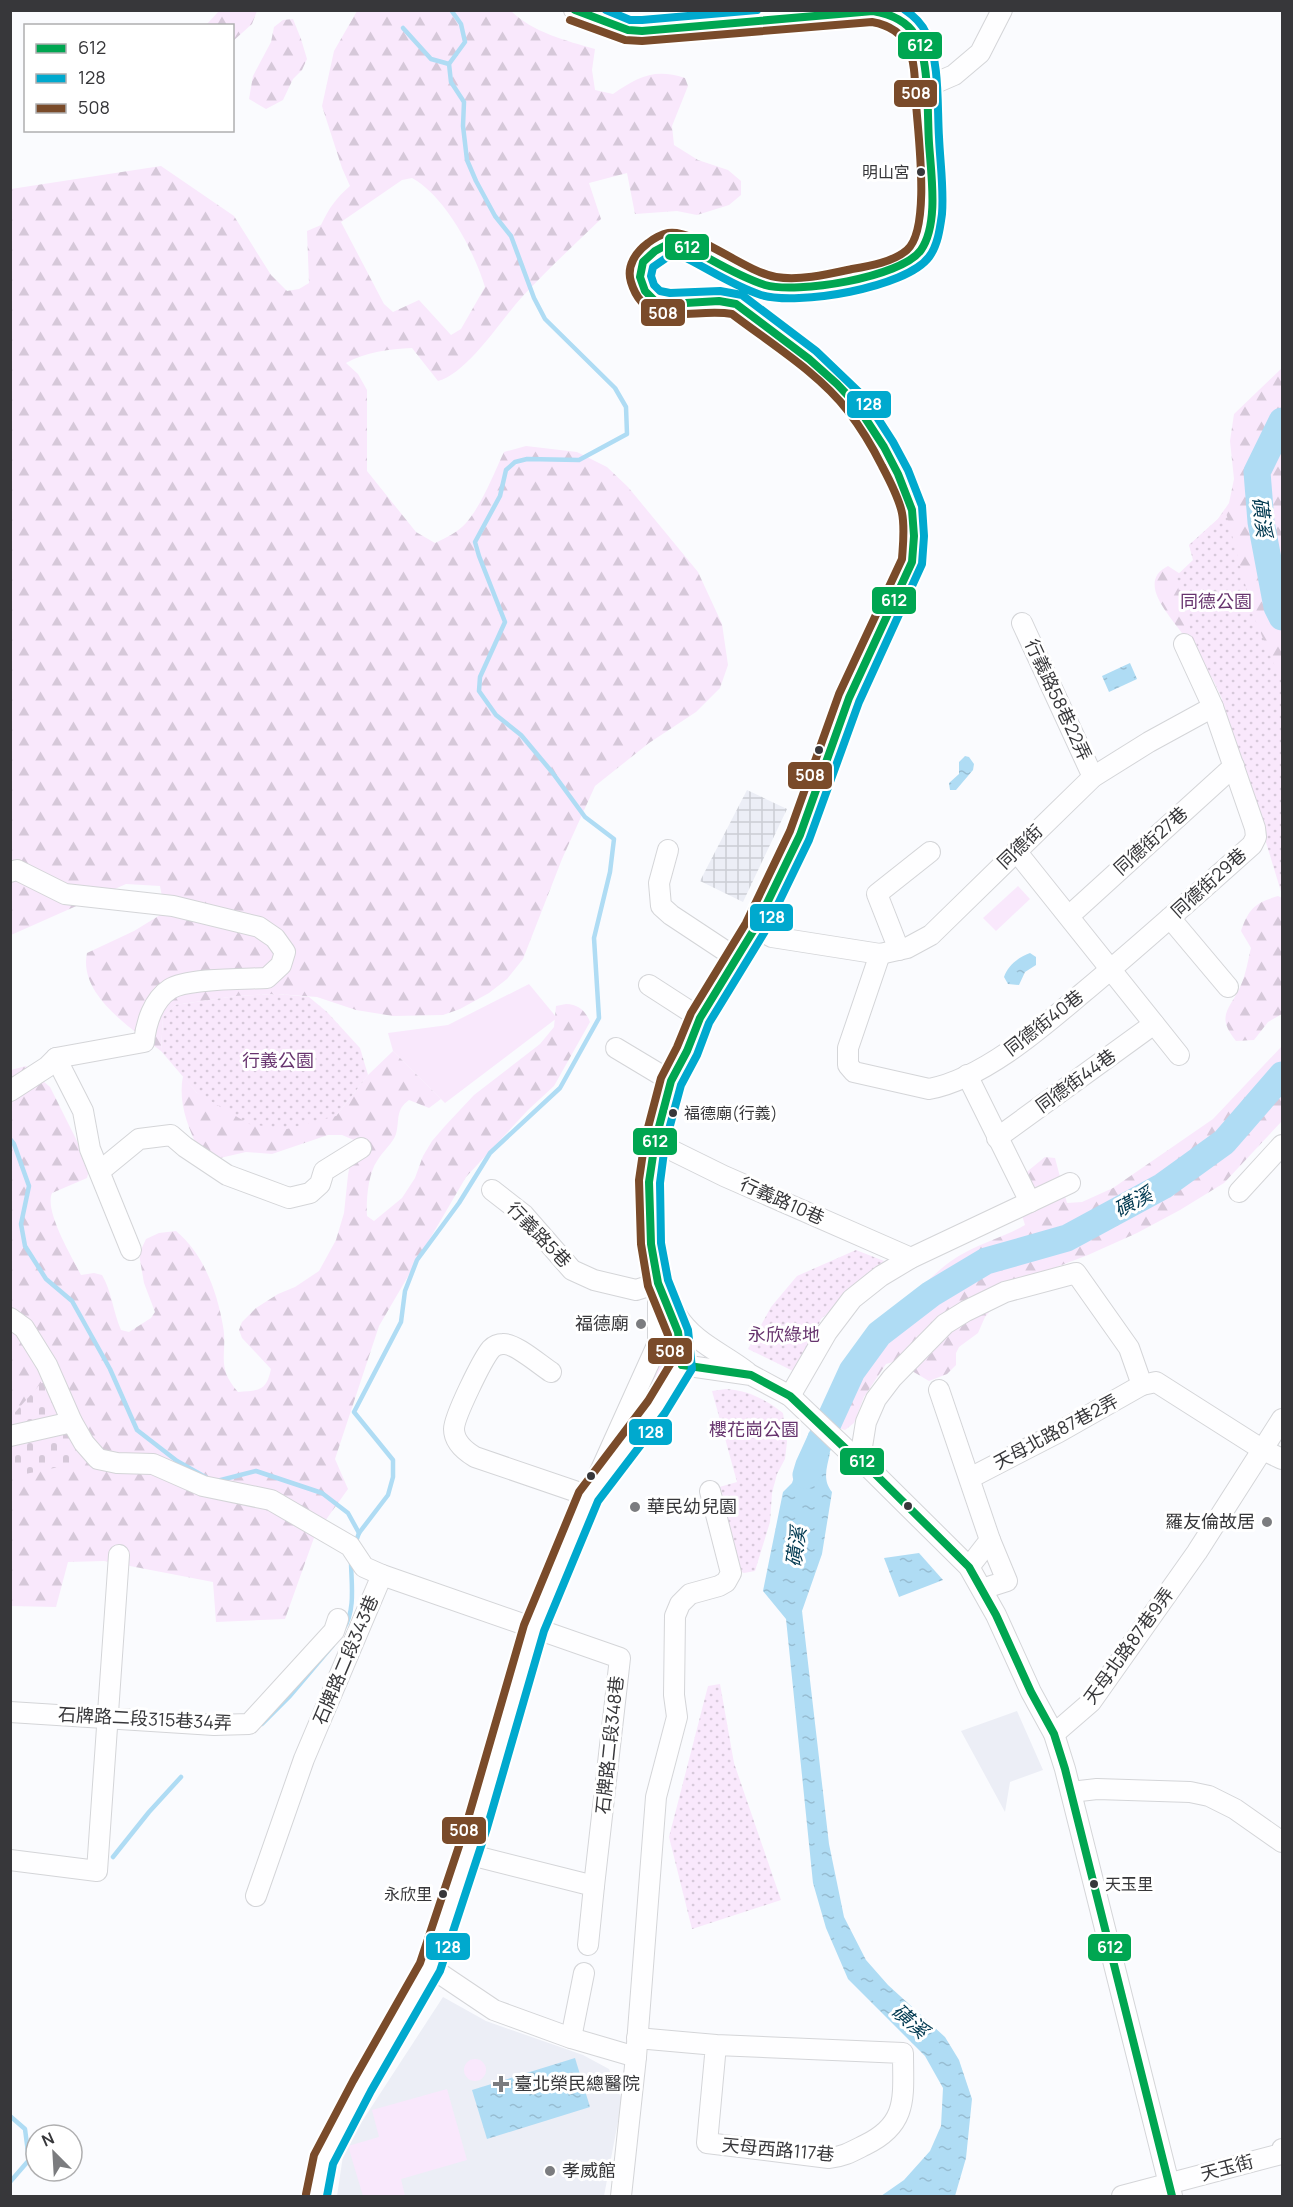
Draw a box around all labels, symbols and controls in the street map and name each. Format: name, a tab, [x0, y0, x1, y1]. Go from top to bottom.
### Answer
legend	[24, 24, 234, 132]
line badge: 612	[897, 31, 943, 60]
text: 612	[907, 34, 933, 56]
text: 612	[78, 35, 106, 59]
text: 128	[78, 65, 106, 89]
line badge: 508	[893, 79, 938, 108]
text: 508	[901, 82, 931, 104]
text: 508	[78, 95, 110, 119]
place label: 明山宮	[862, 161, 910, 183]
marker: 明山宮	[915, 166, 927, 178]
line badge: 612	[664, 233, 710, 261]
text: 612	[674, 236, 700, 258]
line badge: 508	[640, 298, 686, 327]
text: 508	[648, 302, 678, 324]
line badge: 128	[846, 390, 892, 419]
text: 128	[856, 393, 882, 415]
water label: 磺溪	[1247, 495, 1279, 541]
line badge: 612	[871, 586, 917, 615]
text: 612	[881, 589, 907, 611]
park label: 同德公園	[1180, 589, 1252, 613]
street label: 行義路58巷22弄	[1020, 635, 1098, 764]
unlabelled marker	[813, 744, 825, 756]
line badge: 508	[787, 761, 833, 790]
text: 508	[795, 764, 825, 786]
street label: 同德街27巷	[1108, 801, 1192, 880]
street label: 同德街	[992, 819, 1047, 874]
street label: 同德街29巷	[1166, 842, 1251, 922]
line badge: 128	[749, 903, 794, 932]
text: 128	[759, 906, 785, 928]
street label: 同德街40巷	[999, 984, 1088, 1060]
street label: 同德街44巷	[1031, 1043, 1120, 1117]
park label: 行義公園	[242, 1048, 314, 1072]
place label: 福德廟(行義)	[684, 1102, 778, 1124]
marker: 福德廟(行義)	[667, 1107, 679, 1119]
line badge: 612	[632, 1127, 678, 1156]
text: 612	[642, 1130, 668, 1152]
street label: 行義路10巷	[736, 1171, 828, 1229]
water label: 磺溪	[1109, 1179, 1159, 1223]
street label: 行義路5巷	[502, 1196, 577, 1272]
place label: 福德廟	[575, 1311, 629, 1335]
marker: 福德廟	[634, 1317, 648, 1331]
park label: 永欣綠地	[748, 1322, 820, 1346]
line badge: 508	[647, 1337, 693, 1365]
text: 508	[655, 1340, 685, 1362]
street label: 天母北路87巷2弄	[989, 1388, 1122, 1474]
park label: 櫻花崗公園	[709, 1417, 799, 1441]
line badge: 128	[628, 1418, 673, 1446]
text: 128	[638, 1421, 664, 1443]
line badge: 612	[839, 1447, 885, 1476]
text: 612	[849, 1450, 875, 1472]
unlabelled marker	[585, 1470, 597, 1482]
place label: 華民幼兒園	[647, 1494, 737, 1518]
marker: 華民幼兒園	[628, 1500, 642, 1514]
unlabelled marker	[902, 1500, 914, 1512]
place label: 羅友倫故居	[1165, 1509, 1255, 1533]
marker: 羅友倫故居	[1260, 1515, 1274, 1529]
water label: 磺溪	[779, 1522, 812, 1569]
street label: 天母北路87巷9弄	[1078, 1582, 1179, 1709]
street label: 石牌路二段343巷	[307, 1591, 383, 1728]
street label: 石牌路二段348巷	[590, 1675, 628, 1815]
street label: 石牌路二段315巷34弄	[58, 1701, 233, 1735]
line badge: 508	[441, 1816, 487, 1845]
text: 508	[449, 1819, 479, 1841]
place label: 天玉里	[1105, 1873, 1153, 1895]
marker: 天玉里	[1088, 1878, 1100, 1890]
place label: 永欣里	[384, 1883, 432, 1905]
marker: 永欣里	[437, 1888, 449, 1900]
line badge: 128	[425, 1932, 471, 1961]
line badge: 612	[1087, 1933, 1132, 1962]
text: 128	[435, 1936, 461, 1958]
text: 612	[1097, 1936, 1123, 1958]
water label: 磺溪	[886, 1997, 937, 2046]
place label: 臺北榮民總醫院	[514, 2071, 640, 2095]
marker: 臺北榮民總醫院	[492, 2075, 510, 2093]
north arrow	[24, 2123, 84, 2183]
text: N	[38, 2127, 58, 2152]
street label: 天母西路117巷	[721, 2132, 835, 2166]
street label: 天玉街	[1198, 2148, 1256, 2186]
place label: 孝威館	[562, 2158, 616, 2182]
marker: 孝威館	[543, 2164, 557, 2178]

